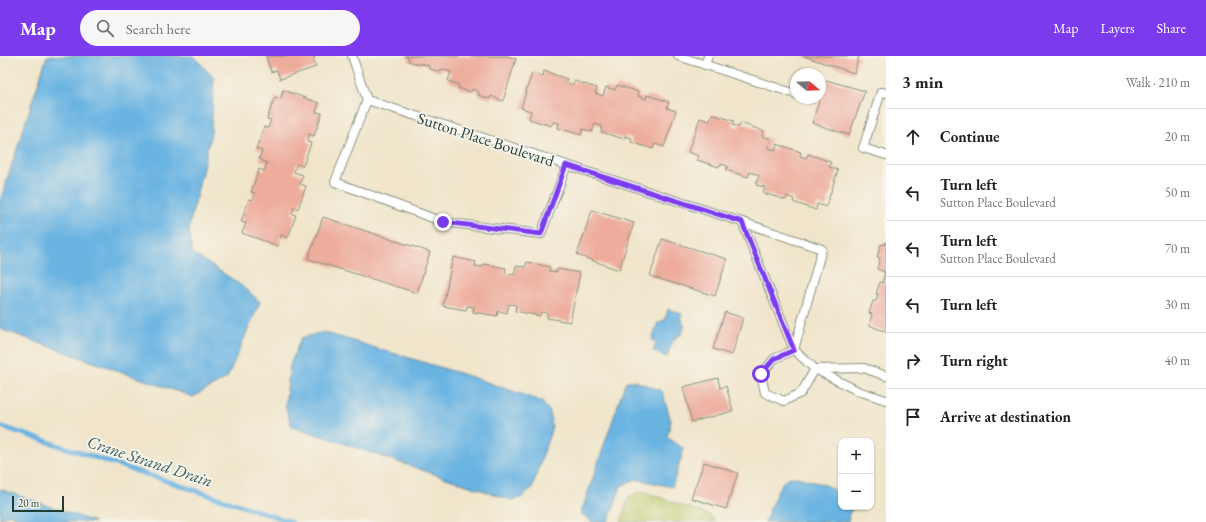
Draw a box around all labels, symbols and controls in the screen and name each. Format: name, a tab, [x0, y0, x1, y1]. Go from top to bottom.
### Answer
search box	[80, 10, 360, 46]
text: Map	[20, 16, 56, 41]
icon: search	[94, 17, 116, 39]
text: Search here	[126, 19, 191, 38]
text: Map	[1053, 19, 1078, 37]
text: Layers	[1100, 19, 1135, 37]
text: Share	[1157, 19, 1186, 37]
north arrow	[790, 68, 826, 104]
text: 3 min	[902, 71, 943, 93]
text: Walk · 210 m	[1126, 74, 1190, 91]
street label: Sutton Place Boulevard	[415, 107, 558, 172]
icon: ahead	[902, 126, 924, 148]
text: Continue	[940, 127, 1000, 146]
text: 20 m	[1165, 128, 1190, 145]
text: Turn left	[940, 175, 997, 194]
icon: left	[902, 182, 924, 204]
text: 50 m	[1165, 184, 1190, 201]
text: Sutton Place Boulevard	[940, 194, 1056, 211]
route end	[434, 213, 452, 231]
text: Turn left	[940, 231, 997, 250]
icon: left	[902, 238, 924, 260]
text: 70 m	[1165, 240, 1190, 257]
text: Sutton Place Boulevard	[940, 250, 1056, 267]
icon: left	[902, 294, 924, 316]
text: Turn left	[940, 295, 997, 314]
text: 30 m	[1165, 296, 1190, 313]
icon: right	[902, 350, 924, 372]
text: Turn right	[940, 351, 1008, 370]
text: 40 m	[1165, 352, 1190, 369]
route start	[752, 365, 770, 383]
icon: arrive	[902, 406, 924, 428]
text: Arrive at destination	[940, 407, 1071, 426]
water label: Crane Strand Drain	[84, 430, 216, 492]
map controls	[838, 438, 874, 510]
button: +	[838, 438, 874, 474]
button: −	[838, 474, 874, 510]
scale bar	[12, 494, 64, 513]
text: 20 m	[18, 496, 39, 510]

